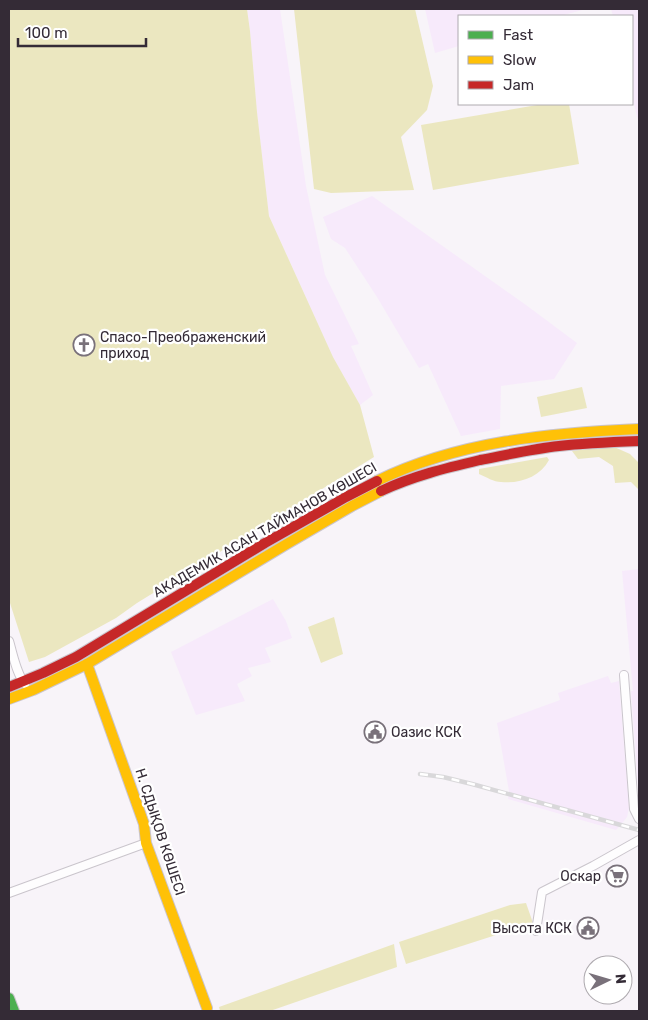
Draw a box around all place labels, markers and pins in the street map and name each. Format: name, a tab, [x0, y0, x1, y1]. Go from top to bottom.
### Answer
place label: Спасо-Преображенский приход	[100, 329, 266, 362]
church icon: Спасо-Преображенский приход	[72, 333, 96, 357]
public building icon: Оазис КСК	[363, 720, 387, 744]
place label: Оазис КСК	[391, 724, 462, 741]
supermarket icon: Оскар	[605, 864, 629, 888]
place label: Оскар	[560, 868, 601, 885]
public building icon: Высота КСК	[576, 916, 600, 940]
place label: Высота КСК	[492, 920, 572, 937]

